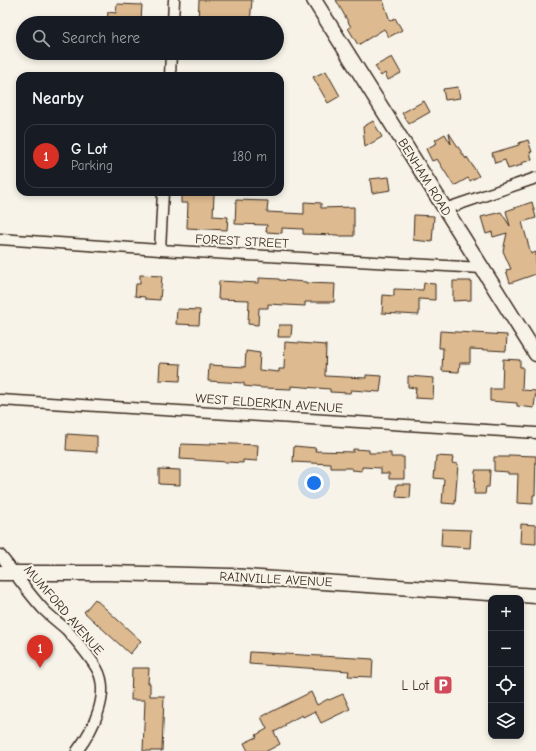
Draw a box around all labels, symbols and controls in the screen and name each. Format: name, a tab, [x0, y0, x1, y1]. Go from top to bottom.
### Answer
search box	[16, 16, 284, 60]
icon: search	[30, 27, 52, 49]
text: Search here	[62, 29, 140, 47]
text: Nearby	[32, 89, 83, 108]
street label: BENHAM ROAD	[395, 136, 455, 218]
text: G Lot	[71, 140, 107, 158]
text: 1	[43, 149, 49, 164]
text: 180 m	[232, 149, 267, 164]
text: Parking	[71, 158, 113, 173]
street label: FOREST STREET	[195, 231, 289, 251]
street label: WEST ELDERKIN AVENUE	[195, 390, 343, 416]
your location	[304, 473, 324, 493]
street label: MUMFORD AVENUE	[21, 562, 107, 658]
street label: RAINVILLE AVENUE	[219, 569, 333, 589]
map controls	[488, 595, 524, 739]
button: +	[488, 595, 524, 631]
button: −	[488, 631, 524, 667]
pin: 1	[27, 635, 53, 668]
button: locate	[488, 667, 524, 703]
parking icon: L Lot	[432, 674, 454, 696]
place label: L Lot	[401, 678, 430, 693]
button: layers	[488, 703, 524, 739]

